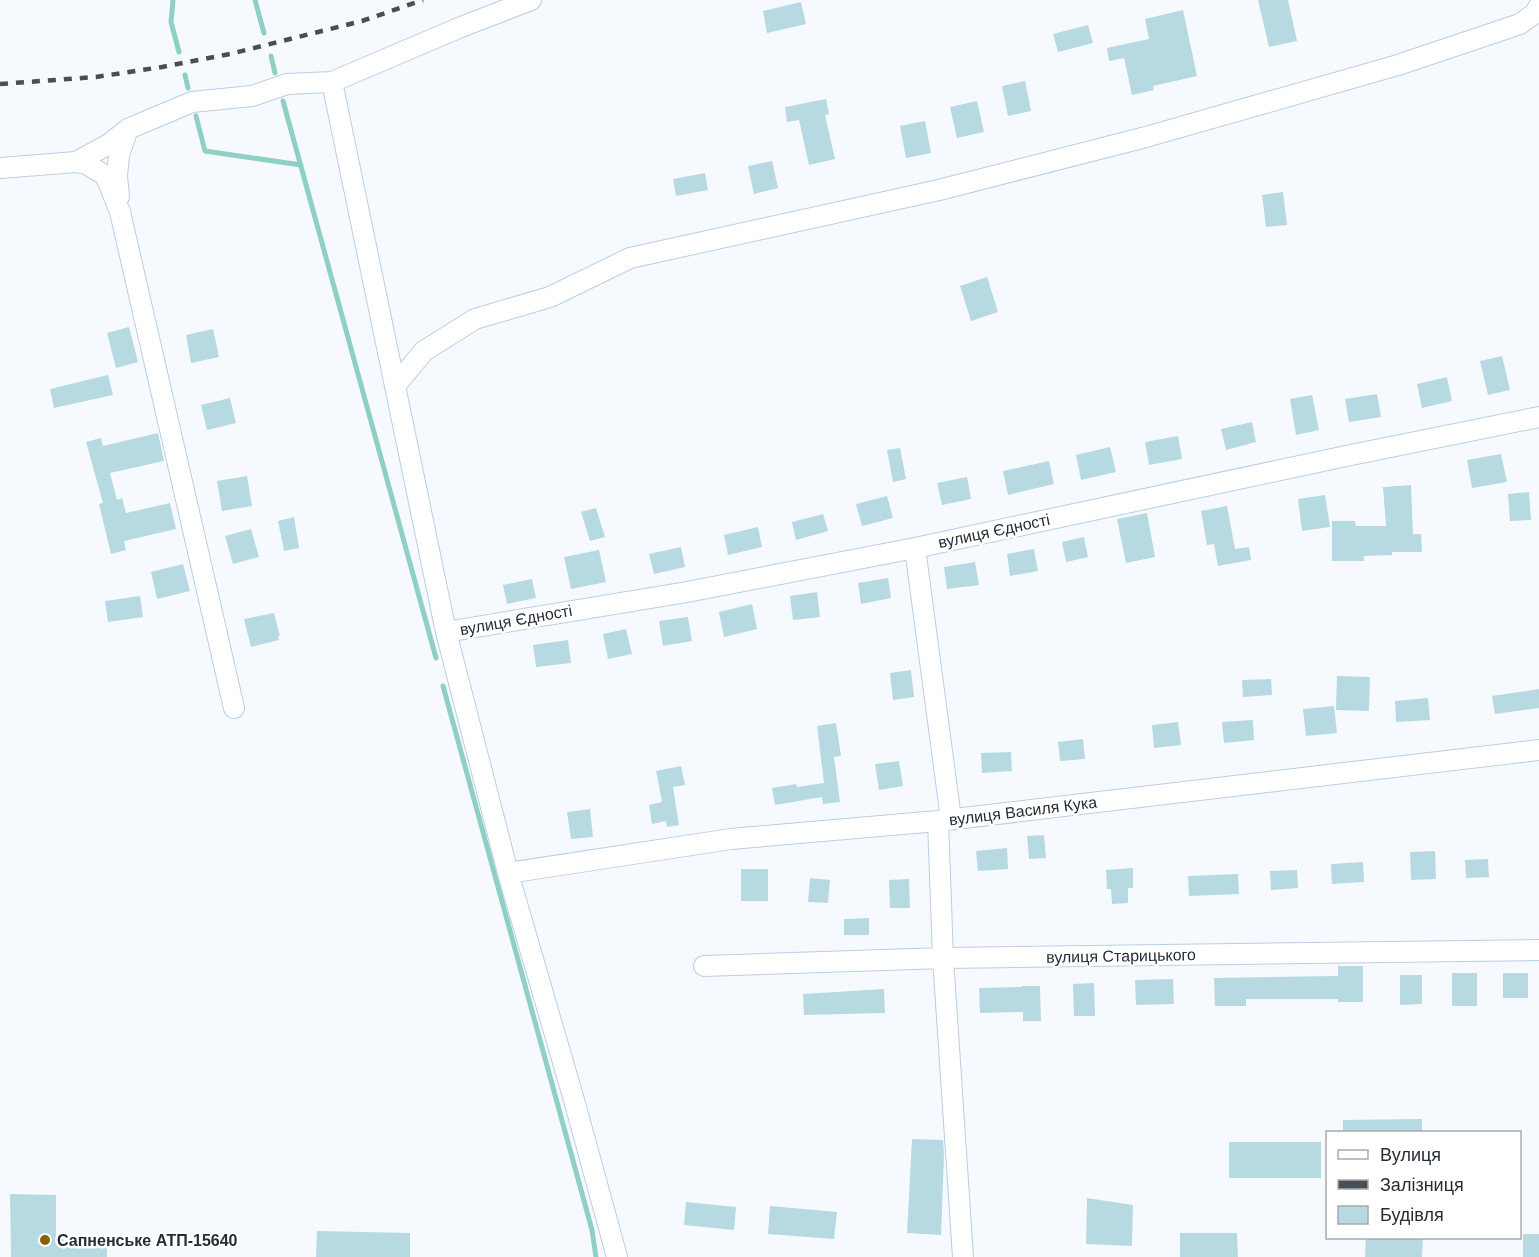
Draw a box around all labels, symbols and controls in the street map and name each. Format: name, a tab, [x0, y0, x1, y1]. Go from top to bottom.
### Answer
street label: вулиця Єдності	[937, 511, 1051, 551]
street label: вулиця Єдності	[458, 602, 574, 638]
street label: вулиця Василя Кука	[948, 793, 1098, 829]
street label: вулиця Старицького	[1046, 946, 1196, 966]
legend	[1326, 1131, 1521, 1239]
text: Вулиця	[1380, 1145, 1441, 1165]
text: Залізниця	[1380, 1175, 1464, 1195]
text: Будівля	[1380, 1205, 1444, 1225]
place label: Сапненське АТП-15640	[57, 1232, 238, 1249]
marker: Сапненське АТП-15640	[38, 1233, 52, 1247]

